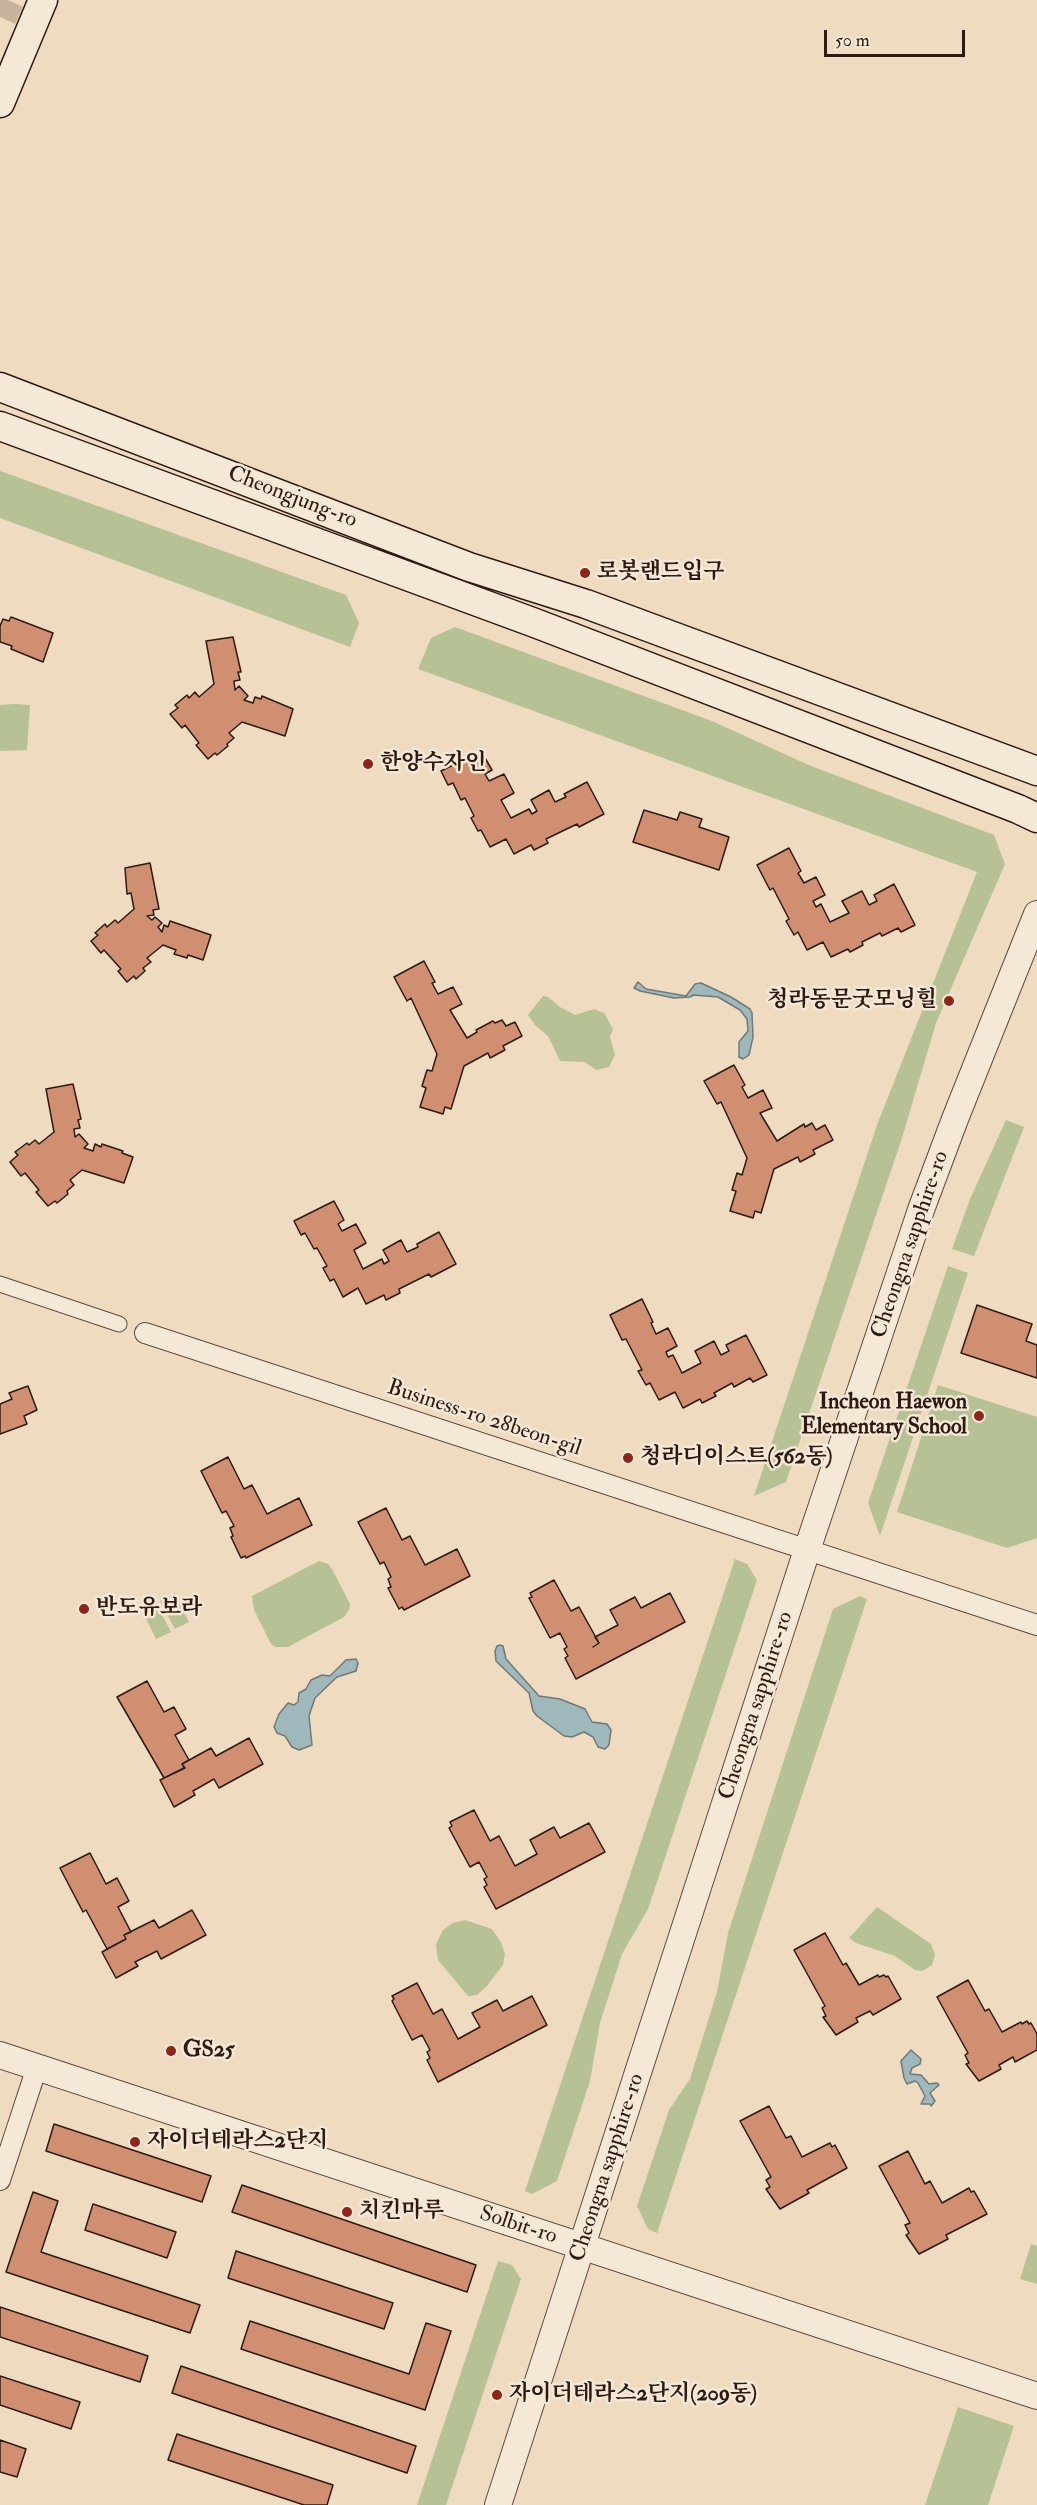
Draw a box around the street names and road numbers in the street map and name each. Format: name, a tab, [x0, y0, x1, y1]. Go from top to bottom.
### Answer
street label: Cheongjung-ro	[224, 461, 360, 535]
street label: Cheongna sapphire-ro	[867, 1148, 955, 1342]
street label: Business-ro 28beon-gil	[384, 1375, 584, 1463]
street label: Cheongna sapphire-ro	[714, 1609, 800, 1803]
street label: Cheongna sapphire-ro	[565, 2071, 651, 2265]
street label: Solbit-ro	[476, 2201, 560, 2251]

